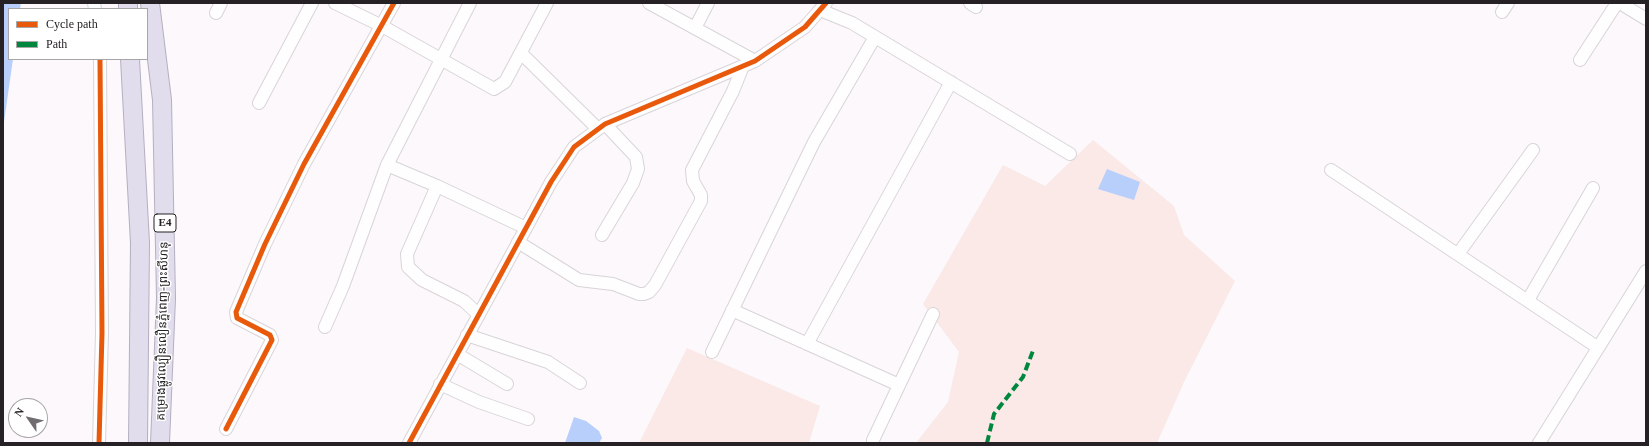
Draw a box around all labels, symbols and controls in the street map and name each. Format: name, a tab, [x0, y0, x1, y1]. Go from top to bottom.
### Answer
legend	[8, 8, 148, 60]
text: Cycle path	[46, 17, 98, 31]
text: Path	[46, 37, 67, 51]
road number: E4	[154, 214, 176, 232]
street label: គម្រោងផ្លូវល្បឿនលឿនភ្នំពេញ-ព្រះសីហនុ	[154, 241, 172, 421]
north arrow	[8, 398, 48, 438]
text: N	[12, 405, 26, 419]

